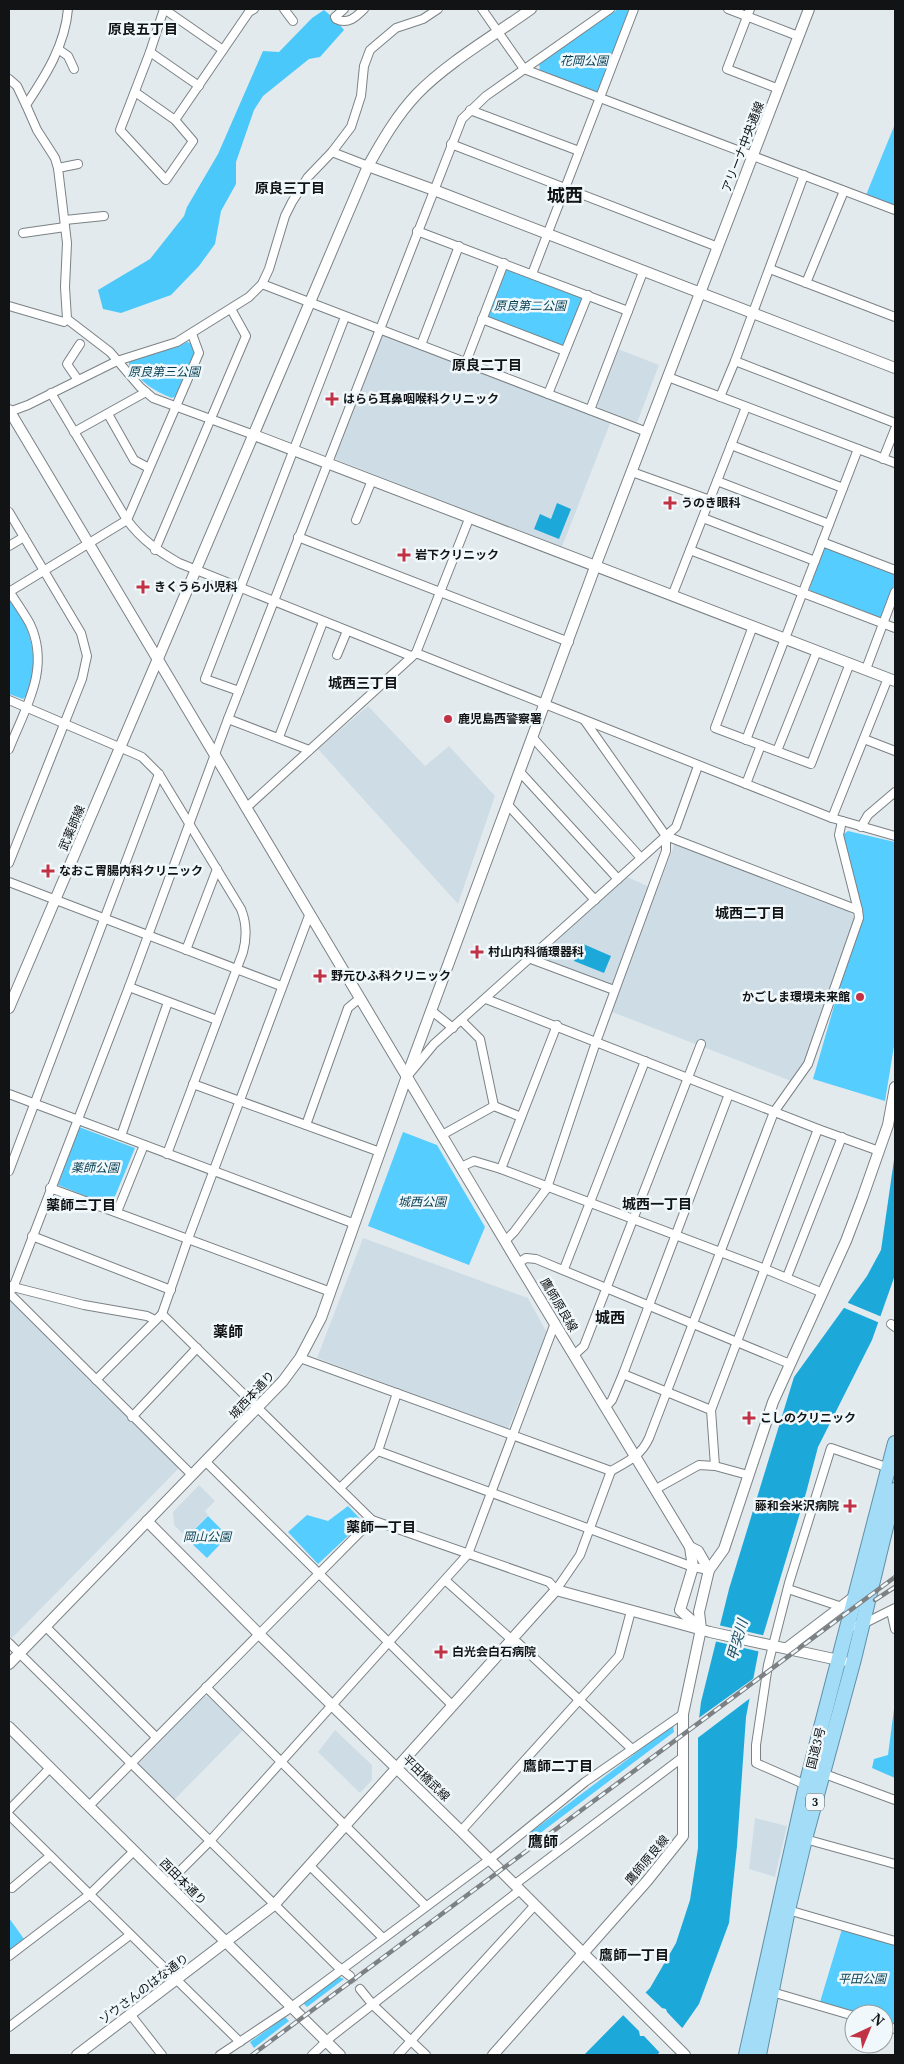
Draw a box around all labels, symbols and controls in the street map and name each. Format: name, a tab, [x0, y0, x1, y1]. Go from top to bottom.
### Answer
district label: 原良五丁目	[108, 19, 178, 38]
park label: 花岡公園	[560, 52, 610, 69]
street label: アリーナ中央通線	[717, 99, 768, 195]
district label: 原良三丁目	[255, 178, 325, 197]
district label: 城西	[547, 183, 583, 207]
park label: 原良第二公園	[494, 297, 568, 314]
district label: 原良二丁目	[452, 355, 522, 374]
park label: 原良第三公園	[128, 363, 202, 380]
place label: はらら耳鼻咽喉科クリニック	[343, 390, 499, 407]
marker: はらら耳鼻咽喉科クリニック	[325, 392, 339, 406]
place label: うのき眼科	[681, 494, 741, 511]
marker: うのき眼科	[663, 496, 677, 510]
place label: 岩下クリニック	[415, 546, 499, 563]
marker: 岩下クリニック	[397, 548, 411, 562]
place label: きくうら小児科	[154, 578, 238, 595]
marker: きくうら小児科	[136, 580, 150, 594]
district label: 城西三丁目	[328, 673, 398, 692]
place label: 鹿児島西警察署	[458, 710, 542, 727]
marker: 鹿児島西警察署	[442, 713, 454, 725]
street label: 武薬師線	[54, 802, 89, 853]
place label: なおこ胃腸内科クリニック	[59, 862, 203, 879]
marker: なおこ胃腸内科クリニック	[41, 864, 55, 878]
district label: 城西二丁目	[715, 903, 785, 922]
place label: 村山内科循環器科	[488, 943, 584, 960]
marker: 村山内科循環器科	[470, 945, 484, 959]
place label: 野元ひふ科クリニック	[331, 967, 451, 984]
marker: 野元ひふ科クリニック	[313, 969, 327, 983]
place label: かごしま環境未来館	[742, 988, 850, 1005]
marker: かごしま環境未来館	[854, 991, 866, 1003]
park label: 薬師公園	[71, 1159, 121, 1176]
park label: 城西公園	[398, 1193, 448, 1210]
district label: 城西一丁目	[622, 1194, 692, 1213]
district label: 薬師二丁目	[46, 1195, 116, 1214]
street label: 鷹師原良線	[537, 1275, 582, 1335]
district label: 城西	[595, 1307, 625, 1327]
district label: 薬師	[213, 1321, 243, 1341]
street label: 城西本通り	[225, 1367, 278, 1422]
place label: こしのクリニック	[760, 1409, 856, 1426]
marker: こしのクリニック	[742, 1411, 756, 1425]
place label: 藤和会米沢病院	[755, 1497, 839, 1514]
marker: 藤和会米沢病院	[843, 1499, 857, 1513]
district label: 薬師一丁目	[346, 1517, 416, 1536]
park label: 岡山公園	[183, 1528, 233, 1545]
water label: 甲突川	[722, 1615, 752, 1663]
place label: 白光会白石病院	[452, 1643, 536, 1660]
marker: 白光会白石病院	[434, 1645, 448, 1659]
street label: 国道3号	[802, 1725, 829, 1771]
street label: 平田橋武線	[399, 1751, 454, 1805]
district label: 鷹師二丁目	[523, 1756, 593, 1775]
road number: 3	[806, 1794, 824, 1810]
district label: 鷹師	[528, 1831, 558, 1851]
street label: 鷹師原良線	[621, 1831, 672, 1888]
street label: 西田本通り	[156, 1854, 211, 1909]
district label: 鷹師一丁目	[599, 1945, 669, 1964]
street label: ゾウさんのはな通り	[95, 1949, 192, 2028]
park label: 平田公園	[838, 1970, 888, 1987]
north arrow	[844, 2004, 894, 2054]
text: N	[868, 2009, 889, 2030]

